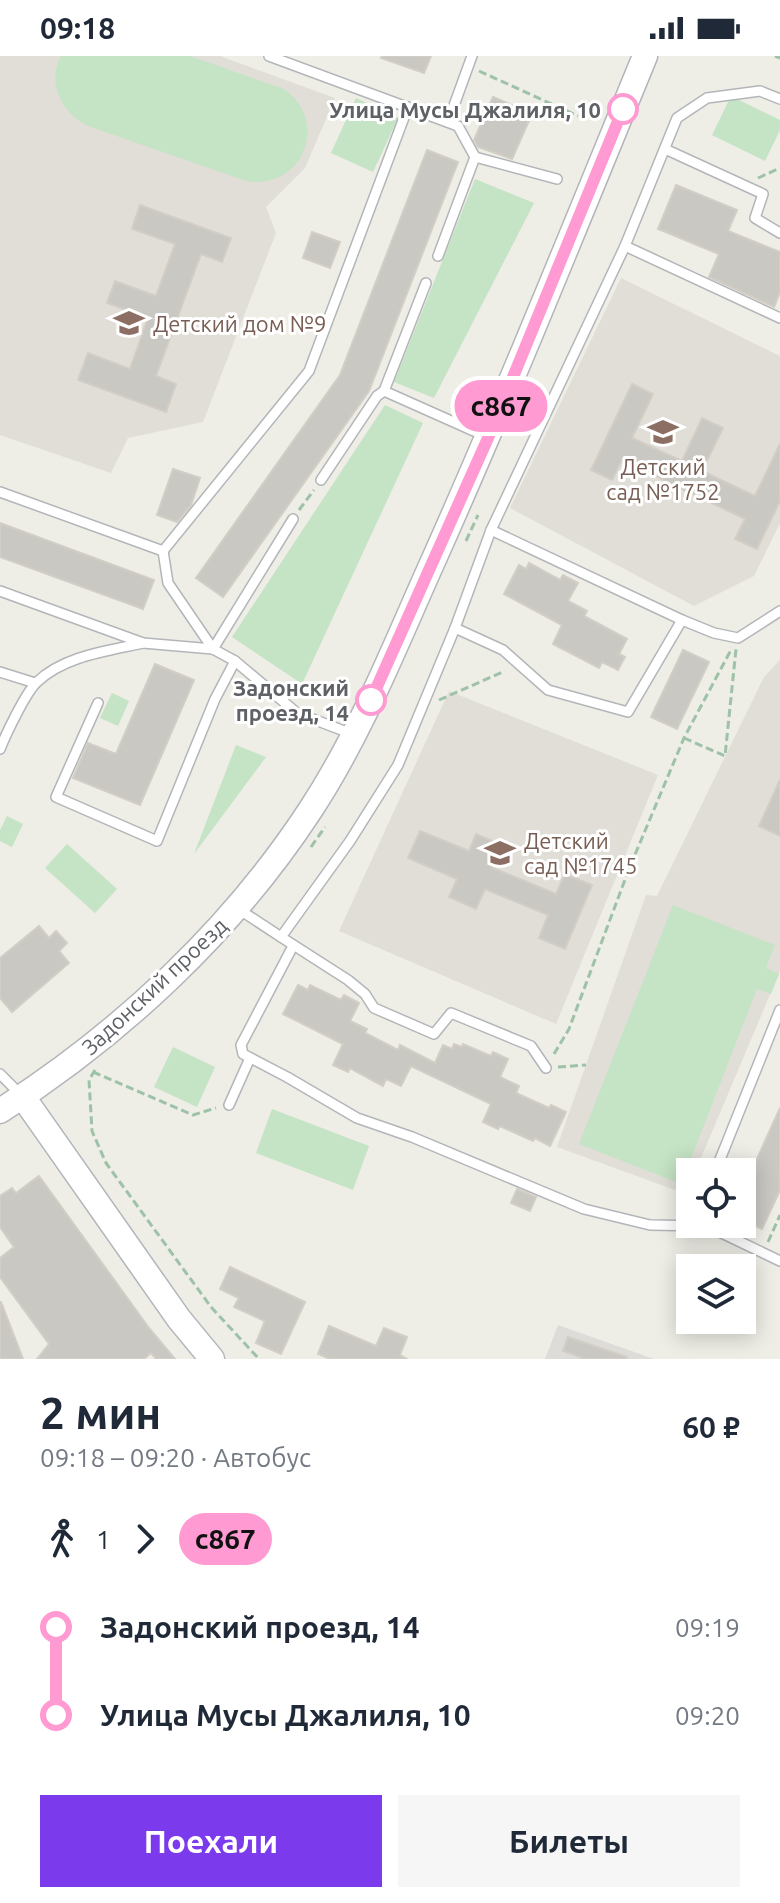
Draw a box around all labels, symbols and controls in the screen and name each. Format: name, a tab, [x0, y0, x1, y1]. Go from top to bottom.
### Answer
text: 09:18	[40, 11, 115, 45]
marker: Улица Мусы Джалиля, 10	[608, 94, 638, 124]
place label: Улица Мусы Джалиля, 10	[329, 97, 601, 122]
school or university icon: Детский дом №9	[112, 306, 146, 340]
place label: Детский дом №9	[153, 311, 326, 336]
line badge: с867	[445, 380, 557, 432]
text: с867	[470, 390, 532, 421]
school or university icon: Детский сад №1752	[646, 415, 680, 449]
place label: Детский сад №1752	[606, 454, 720, 504]
place label: Задонский проезд, 14	[233, 675, 349, 725]
marker: Задонский проезд, 14	[356, 685, 386, 715]
place label: Детский сад №1745	[524, 828, 637, 878]
school or university icon: Детский сад №1745	[483, 836, 517, 870]
street label: Задонский проезд	[76, 912, 232, 1060]
map controls	[676, 1158, 756, 1334]
button: locate	[676, 1158, 756, 1238]
button: layers	[676, 1254, 756, 1334]
text: 2 мин	[40, 1388, 161, 1437]
text: 60 ₽	[682, 1410, 740, 1444]
text: 09:18 – 09:20 · Автобус	[40, 1443, 311, 1472]
icon: walk	[40, 1517, 84, 1561]
icon: forward	[123, 1517, 167, 1561]
text: с867	[195, 1523, 256, 1554]
text: 1	[96, 1525, 111, 1554]
text: Задонский проезд, 14	[100, 1610, 420, 1644]
text: 09:19	[675, 1613, 740, 1642]
text: Улица Мусы Джалиля, 10	[100, 1698, 471, 1732]
text: 09:20	[675, 1701, 740, 1730]
button: Поехали	[40, 1795, 382, 1887]
button: Билеты	[398, 1795, 740, 1887]

